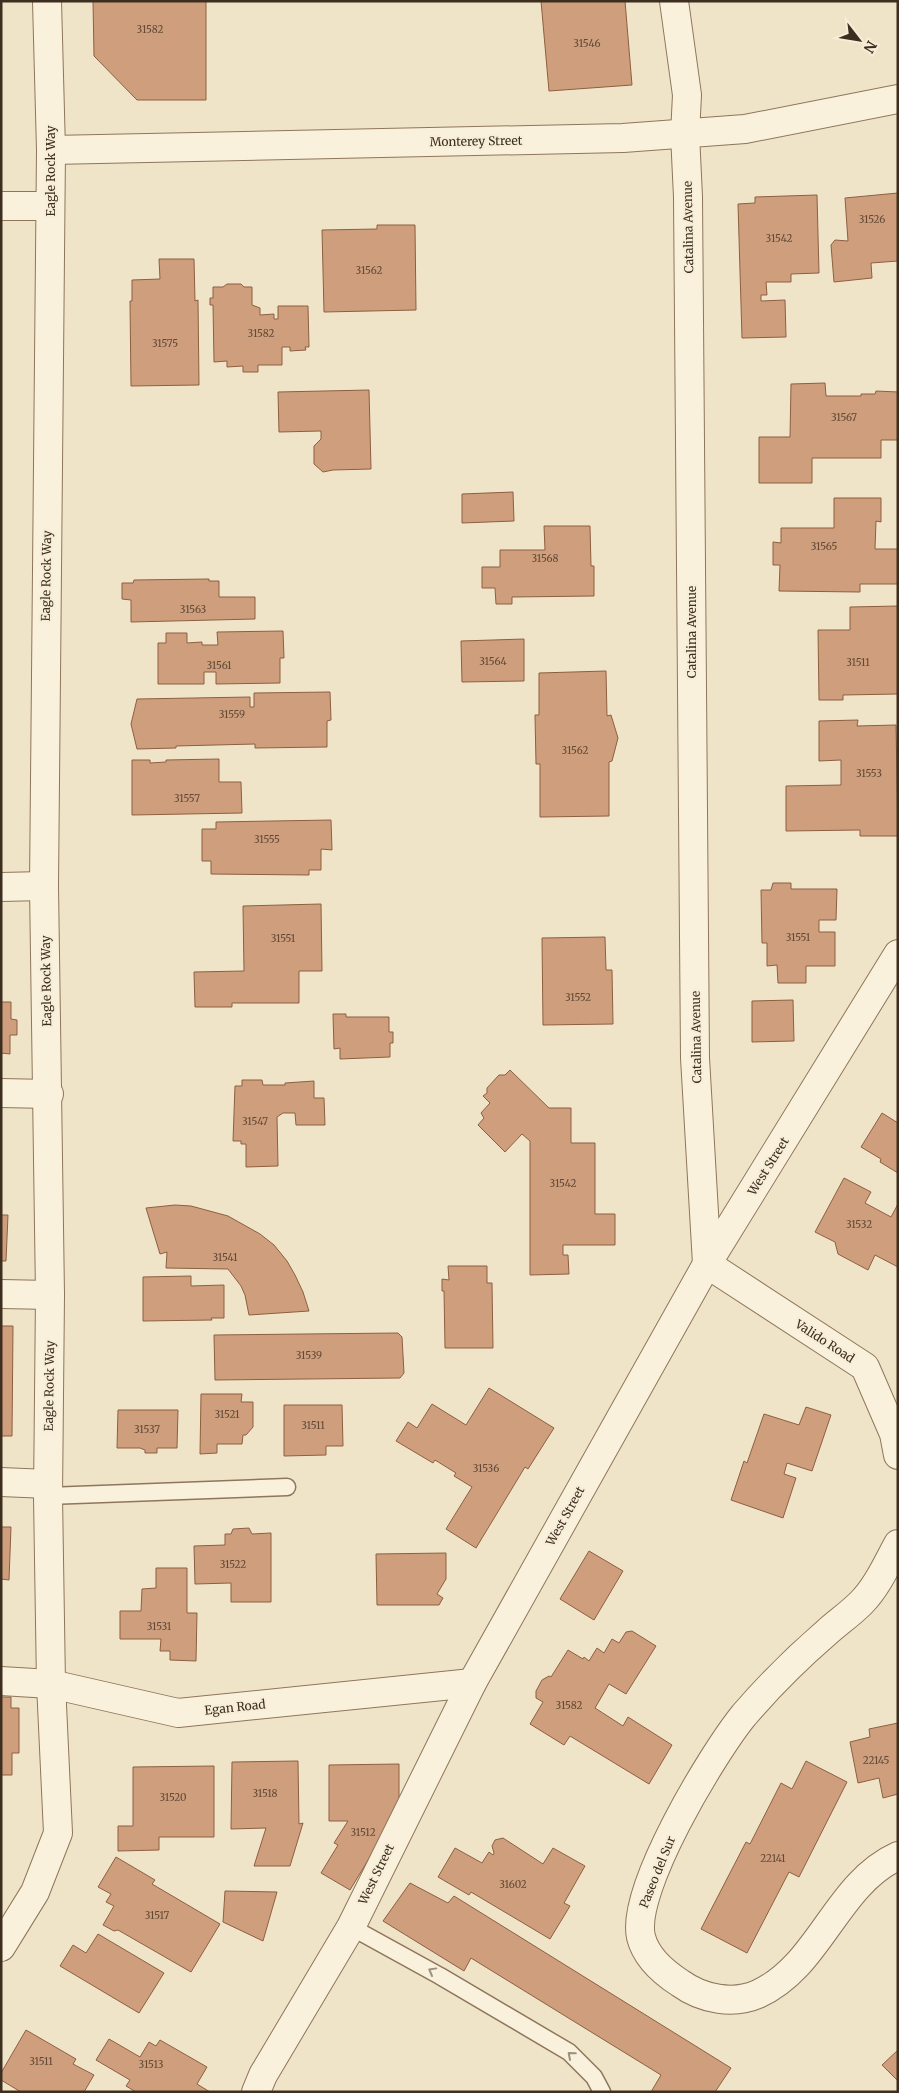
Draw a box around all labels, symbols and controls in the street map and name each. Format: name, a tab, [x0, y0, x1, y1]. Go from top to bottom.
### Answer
north arrow	[834, 15, 884, 65]
house number: 31582	[137, 23, 163, 36]
house number: 31546	[573, 37, 601, 50]
text: N	[860, 37, 881, 56]
street label: Eagle Rock Way	[43, 125, 58, 217]
street label: Monterey Street	[429, 133, 523, 149]
street label: Catalina Avenue	[680, 181, 696, 273]
house number: 31526	[859, 213, 885, 226]
house number: 31542	[766, 232, 792, 245]
house number: 31562	[356, 264, 382, 277]
house number: 31582	[248, 327, 274, 340]
house number: 31575	[152, 337, 178, 350]
house number: 31567	[831, 411, 857, 424]
street label: Eagle Rock Way	[38, 530, 54, 622]
house number: 31565	[811, 540, 837, 553]
house number: 31568	[531, 552, 559, 565]
street label: Catalina Avenue	[684, 586, 699, 678]
house number: 31563	[180, 603, 206, 616]
house number: 31564	[479, 655, 507, 668]
house number: 31511	[846, 656, 870, 669]
house number: 31561	[206, 659, 232, 672]
house number: 31559	[219, 708, 245, 721]
house number: 31562	[562, 744, 588, 757]
house number: 31553	[856, 767, 882, 780]
house number: 31557	[174, 792, 200, 805]
house number: 31555	[254, 833, 280, 846]
house number: 31551	[786, 931, 811, 944]
house number: 31551	[271, 932, 296, 945]
street label: Eagle Rock Way	[38, 935, 54, 1027]
house number: 31552	[565, 991, 591, 1004]
street label: Catalina Avenue	[688, 991, 704, 1083]
house number: 31547	[242, 1115, 268, 1128]
street label: West Street	[744, 1134, 792, 1199]
house number: 31542	[550, 1177, 576, 1190]
house number: 31532	[846, 1218, 872, 1231]
house number: 31541	[212, 1251, 238, 1264]
street label: Valido Road	[792, 1316, 857, 1366]
street label: Eagle Rock Way	[41, 1340, 57, 1432]
house number: 31539	[296, 1349, 322, 1362]
house number: 31521	[214, 1408, 240, 1421]
house number: 31511	[301, 1419, 325, 1432]
house number: 31537	[134, 1423, 160, 1436]
house number: 31536	[473, 1462, 499, 1475]
street label: West Street	[542, 1483, 588, 1549]
house number: 31522	[220, 1558, 246, 1571]
house number: 31531	[147, 1620, 172, 1633]
street label: Egan Road	[204, 1696, 266, 1718]
house number: 31582	[556, 1699, 582, 1712]
house number: 22145	[863, 1754, 889, 1767]
house number: 31518	[252, 1787, 278, 1800]
house number: 31520	[159, 1791, 187, 1804]
house number: 31512	[350, 1826, 376, 1839]
street label: Paseo del Sur	[636, 1833, 678, 1910]
street label: West Street	[354, 1841, 397, 1908]
house number: 22141	[760, 1852, 786, 1865]
house number: 31602	[499, 1878, 527, 1891]
house number: 31517	[145, 1909, 170, 1922]
one-way arrow	[428, 1967, 437, 1977]
one-way arrow	[567, 2052, 576, 2061]
house number: 31511	[29, 2055, 53, 2068]
house number: 31513	[139, 2058, 164, 2071]

